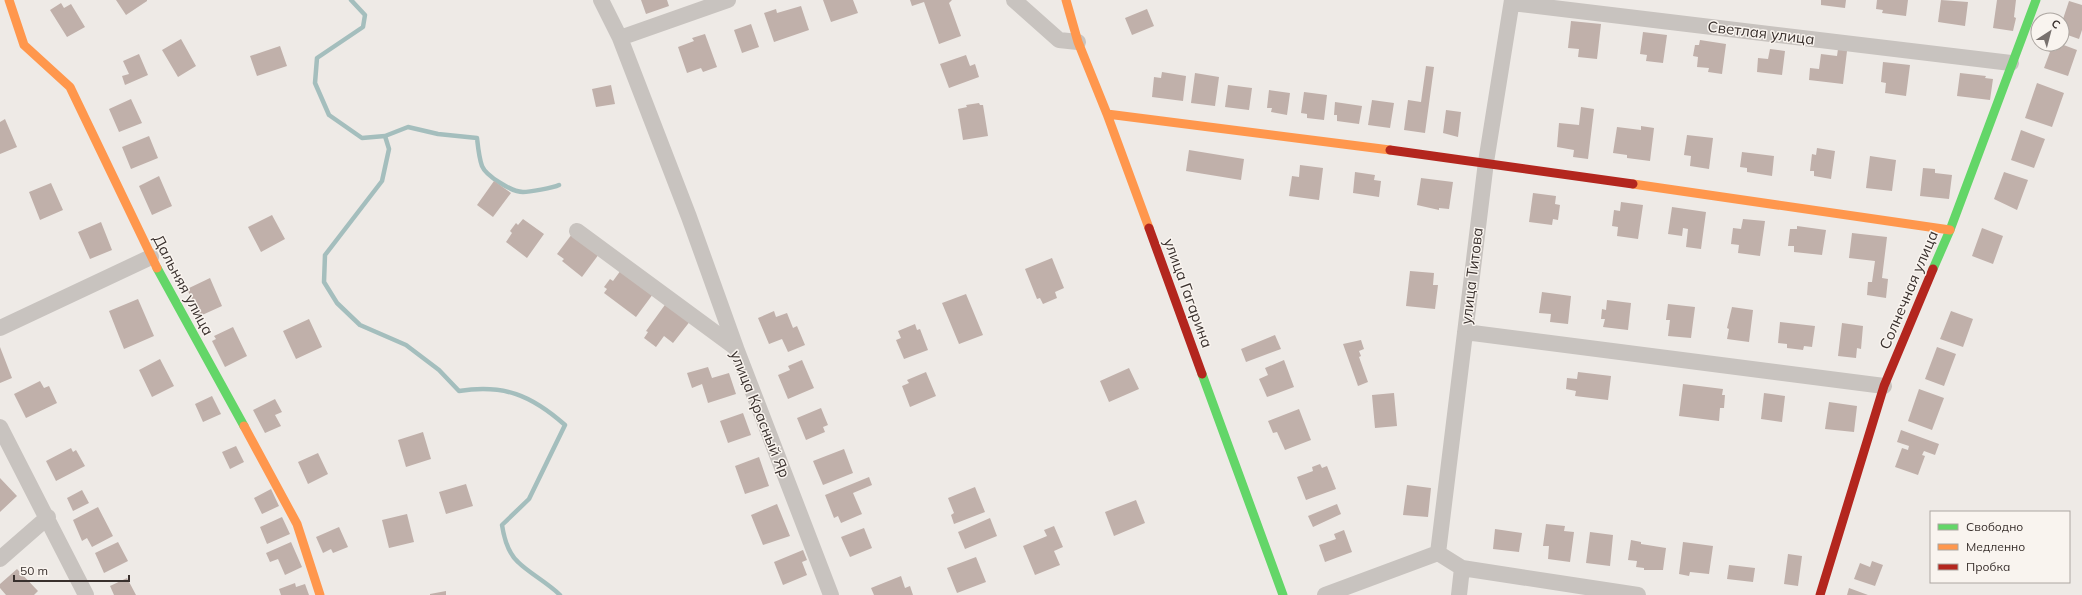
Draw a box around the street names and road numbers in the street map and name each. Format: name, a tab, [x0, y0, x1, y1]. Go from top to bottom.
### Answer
street label: Светлая улица	[1707, 17, 1816, 48]
street label: улица Титова	[1456, 226, 1487, 325]
street label: Солнечная улица	[1875, 228, 1942, 352]
street label: Дальняя улица	[149, 231, 218, 338]
street label: улица Гагарина	[1160, 235, 1217, 350]
street label: улица Красный Яр	[726, 347, 795, 480]

